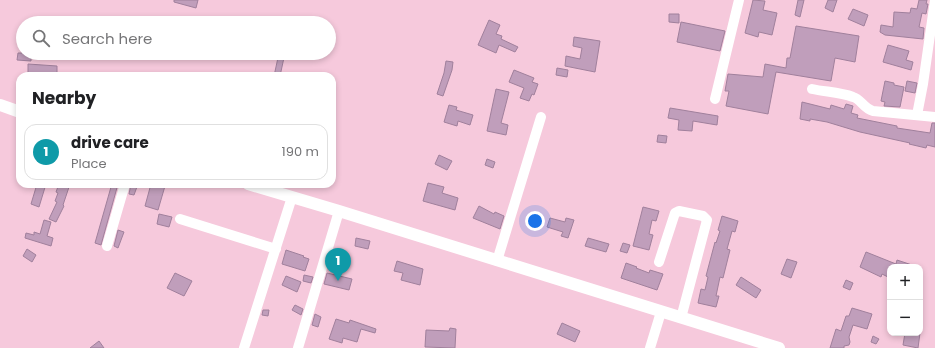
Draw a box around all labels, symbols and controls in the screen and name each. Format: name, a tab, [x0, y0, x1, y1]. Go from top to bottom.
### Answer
search box	[16, 16, 336, 60]
icon: search	[30, 27, 52, 49]
text: Search here	[62, 28, 152, 49]
text: Nearby	[32, 86, 96, 110]
text: drive care	[71, 132, 149, 153]
text: 1	[44, 142, 48, 161]
text: 190 m	[282, 142, 319, 161]
text: Place	[71, 154, 106, 173]
your location	[525, 211, 545, 231]
pin: 1	[325, 248, 351, 281]
map controls	[887, 264, 923, 336]
button: +	[887, 264, 923, 300]
button: −	[887, 300, 923, 336]

